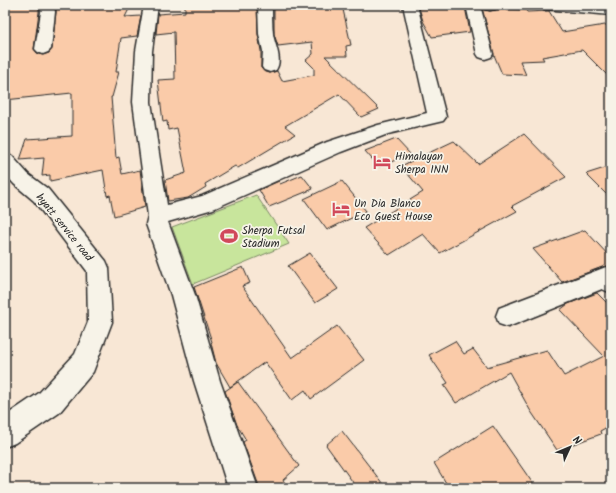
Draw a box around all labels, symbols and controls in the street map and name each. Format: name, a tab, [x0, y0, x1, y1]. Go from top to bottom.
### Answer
place label: Himalayan Sherpa INN	[395, 148, 449, 179]
hotel icon: Himalayan Sherpa INN	[372, 152, 392, 172]
street label: hyatt service road	[31, 190, 98, 266]
place label: Un Dia Blanco Eco Guest House	[354, 195, 432, 226]
hotel icon: Un Dia Blanco Eco Guest House	[331, 199, 351, 219]
place label: Sherpa Futsal Stadium	[242, 222, 305, 253]
sports icon: Sherpa Futsal Stadium	[219, 226, 239, 246]
north arrow	[550, 427, 590, 467]
text: N	[568, 432, 585, 450]

